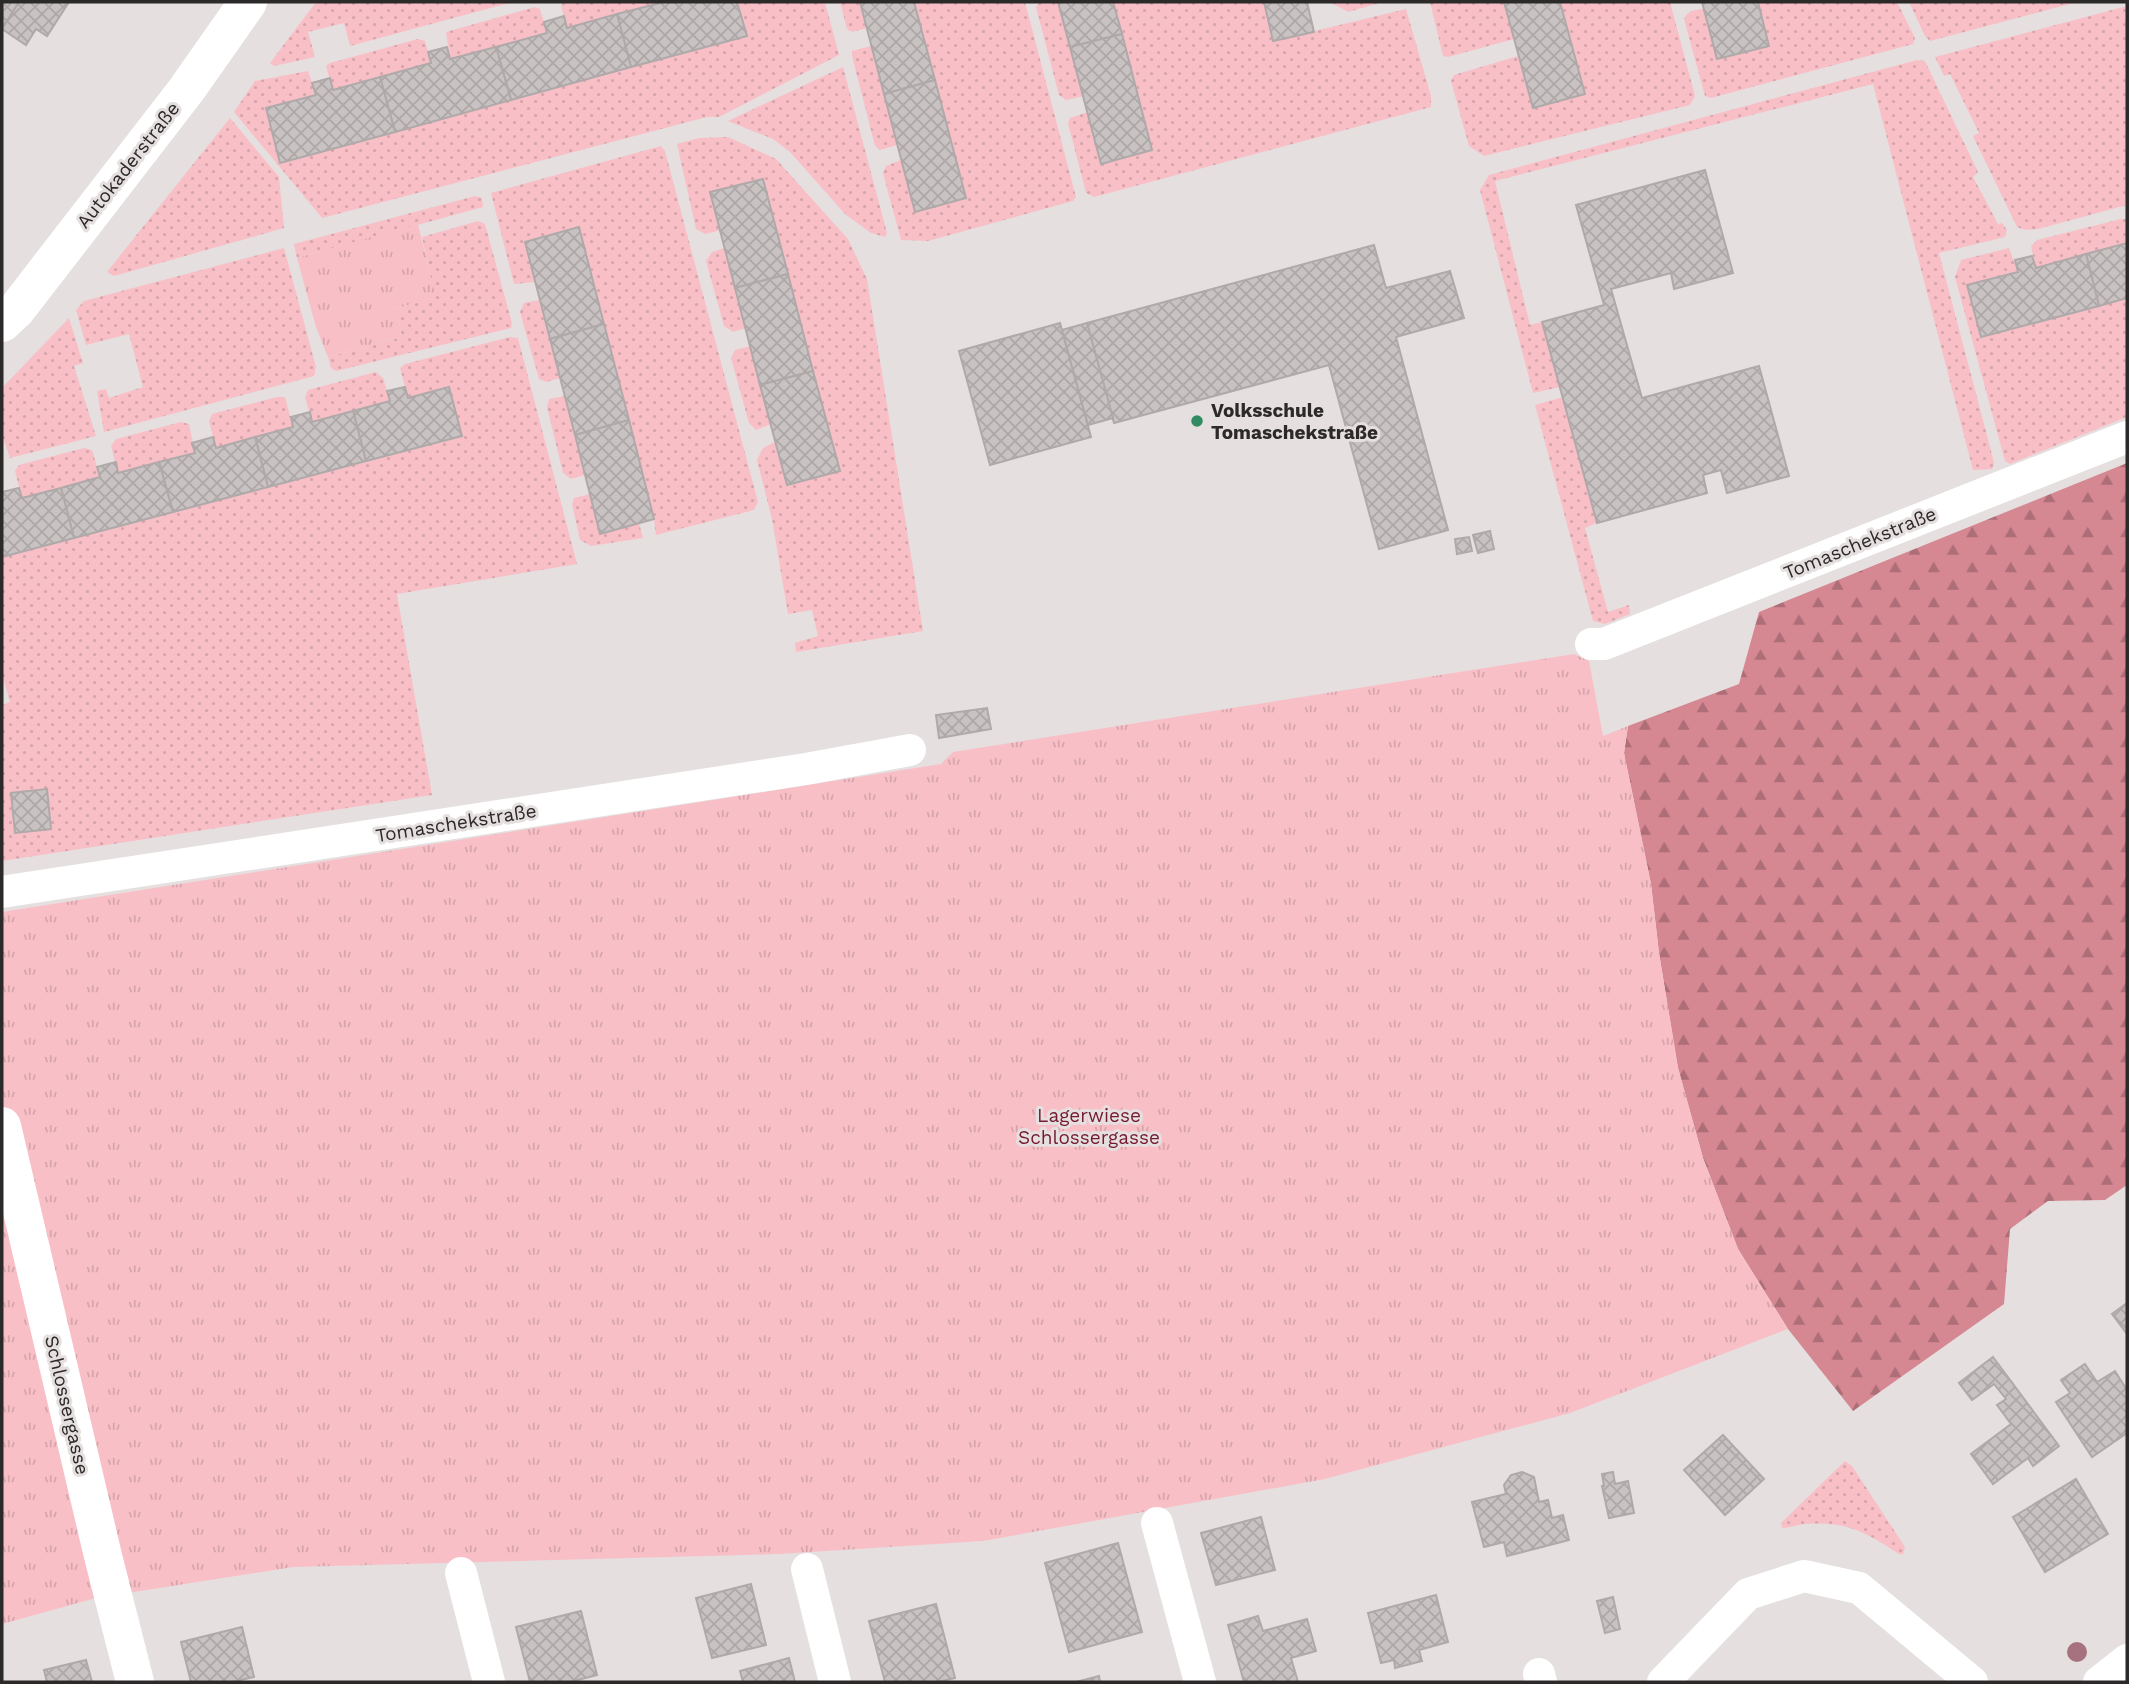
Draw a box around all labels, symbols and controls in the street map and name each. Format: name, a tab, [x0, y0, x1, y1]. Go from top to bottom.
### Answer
street label: Autokaderstraße	[72, 97, 184, 233]
place label: Volksschule Tomaschekstraße	[1211, 399, 1378, 444]
marker: Volksschule Tomaschekstraße	[1189, 413, 1205, 429]
street label: Tomaschekstraße	[1780, 502, 1940, 584]
street label: Tomaschekstraße	[374, 799, 538, 847]
park label: Lagerwiese Schlossergasse	[1018, 1104, 1160, 1149]
street label: Schlossergasse	[40, 1333, 94, 1477]

